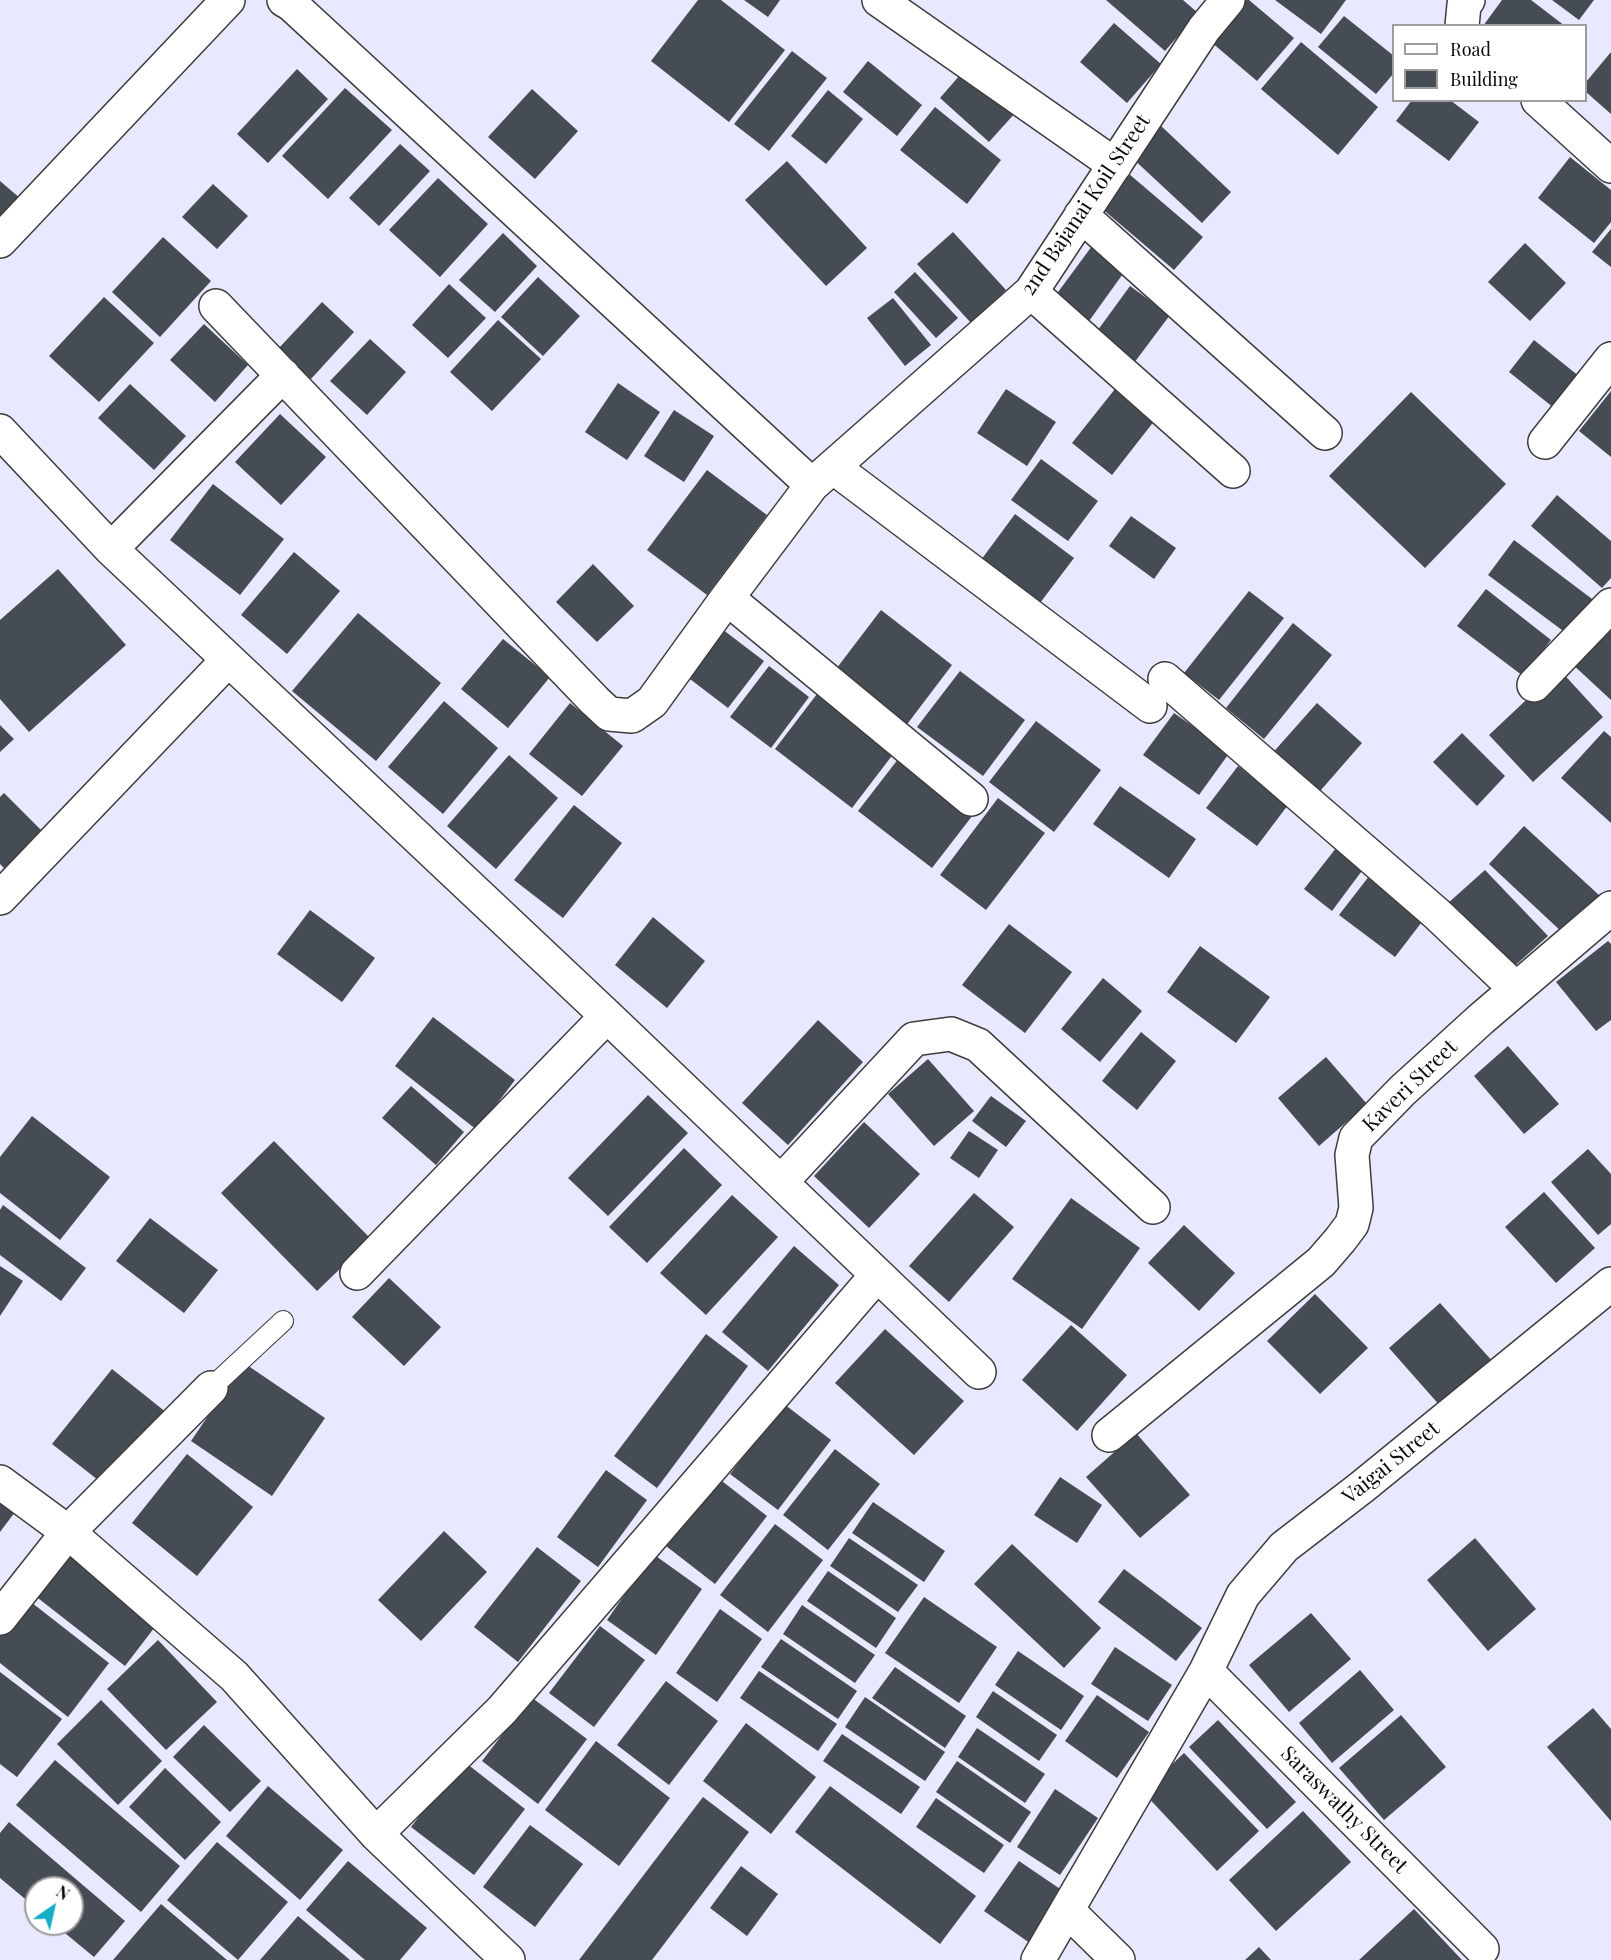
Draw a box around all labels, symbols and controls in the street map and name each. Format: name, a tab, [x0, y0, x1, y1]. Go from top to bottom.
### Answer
legend	[1392, 24, 1587, 102]
text: Road	[1450, 37, 1491, 61]
text: Building	[1450, 67, 1518, 91]
street label: 2nd Bajanai Koil Street	[1016, 110, 1156, 300]
street label: Kaveri Street	[1357, 1035, 1463, 1137]
street label: Vaigai Street	[1337, 1416, 1445, 1510]
street label: Saraswathy Street	[1275, 1741, 1413, 1879]
north arrow	[24, 1876, 84, 1936]
text: N	[53, 1880, 74, 1904]

